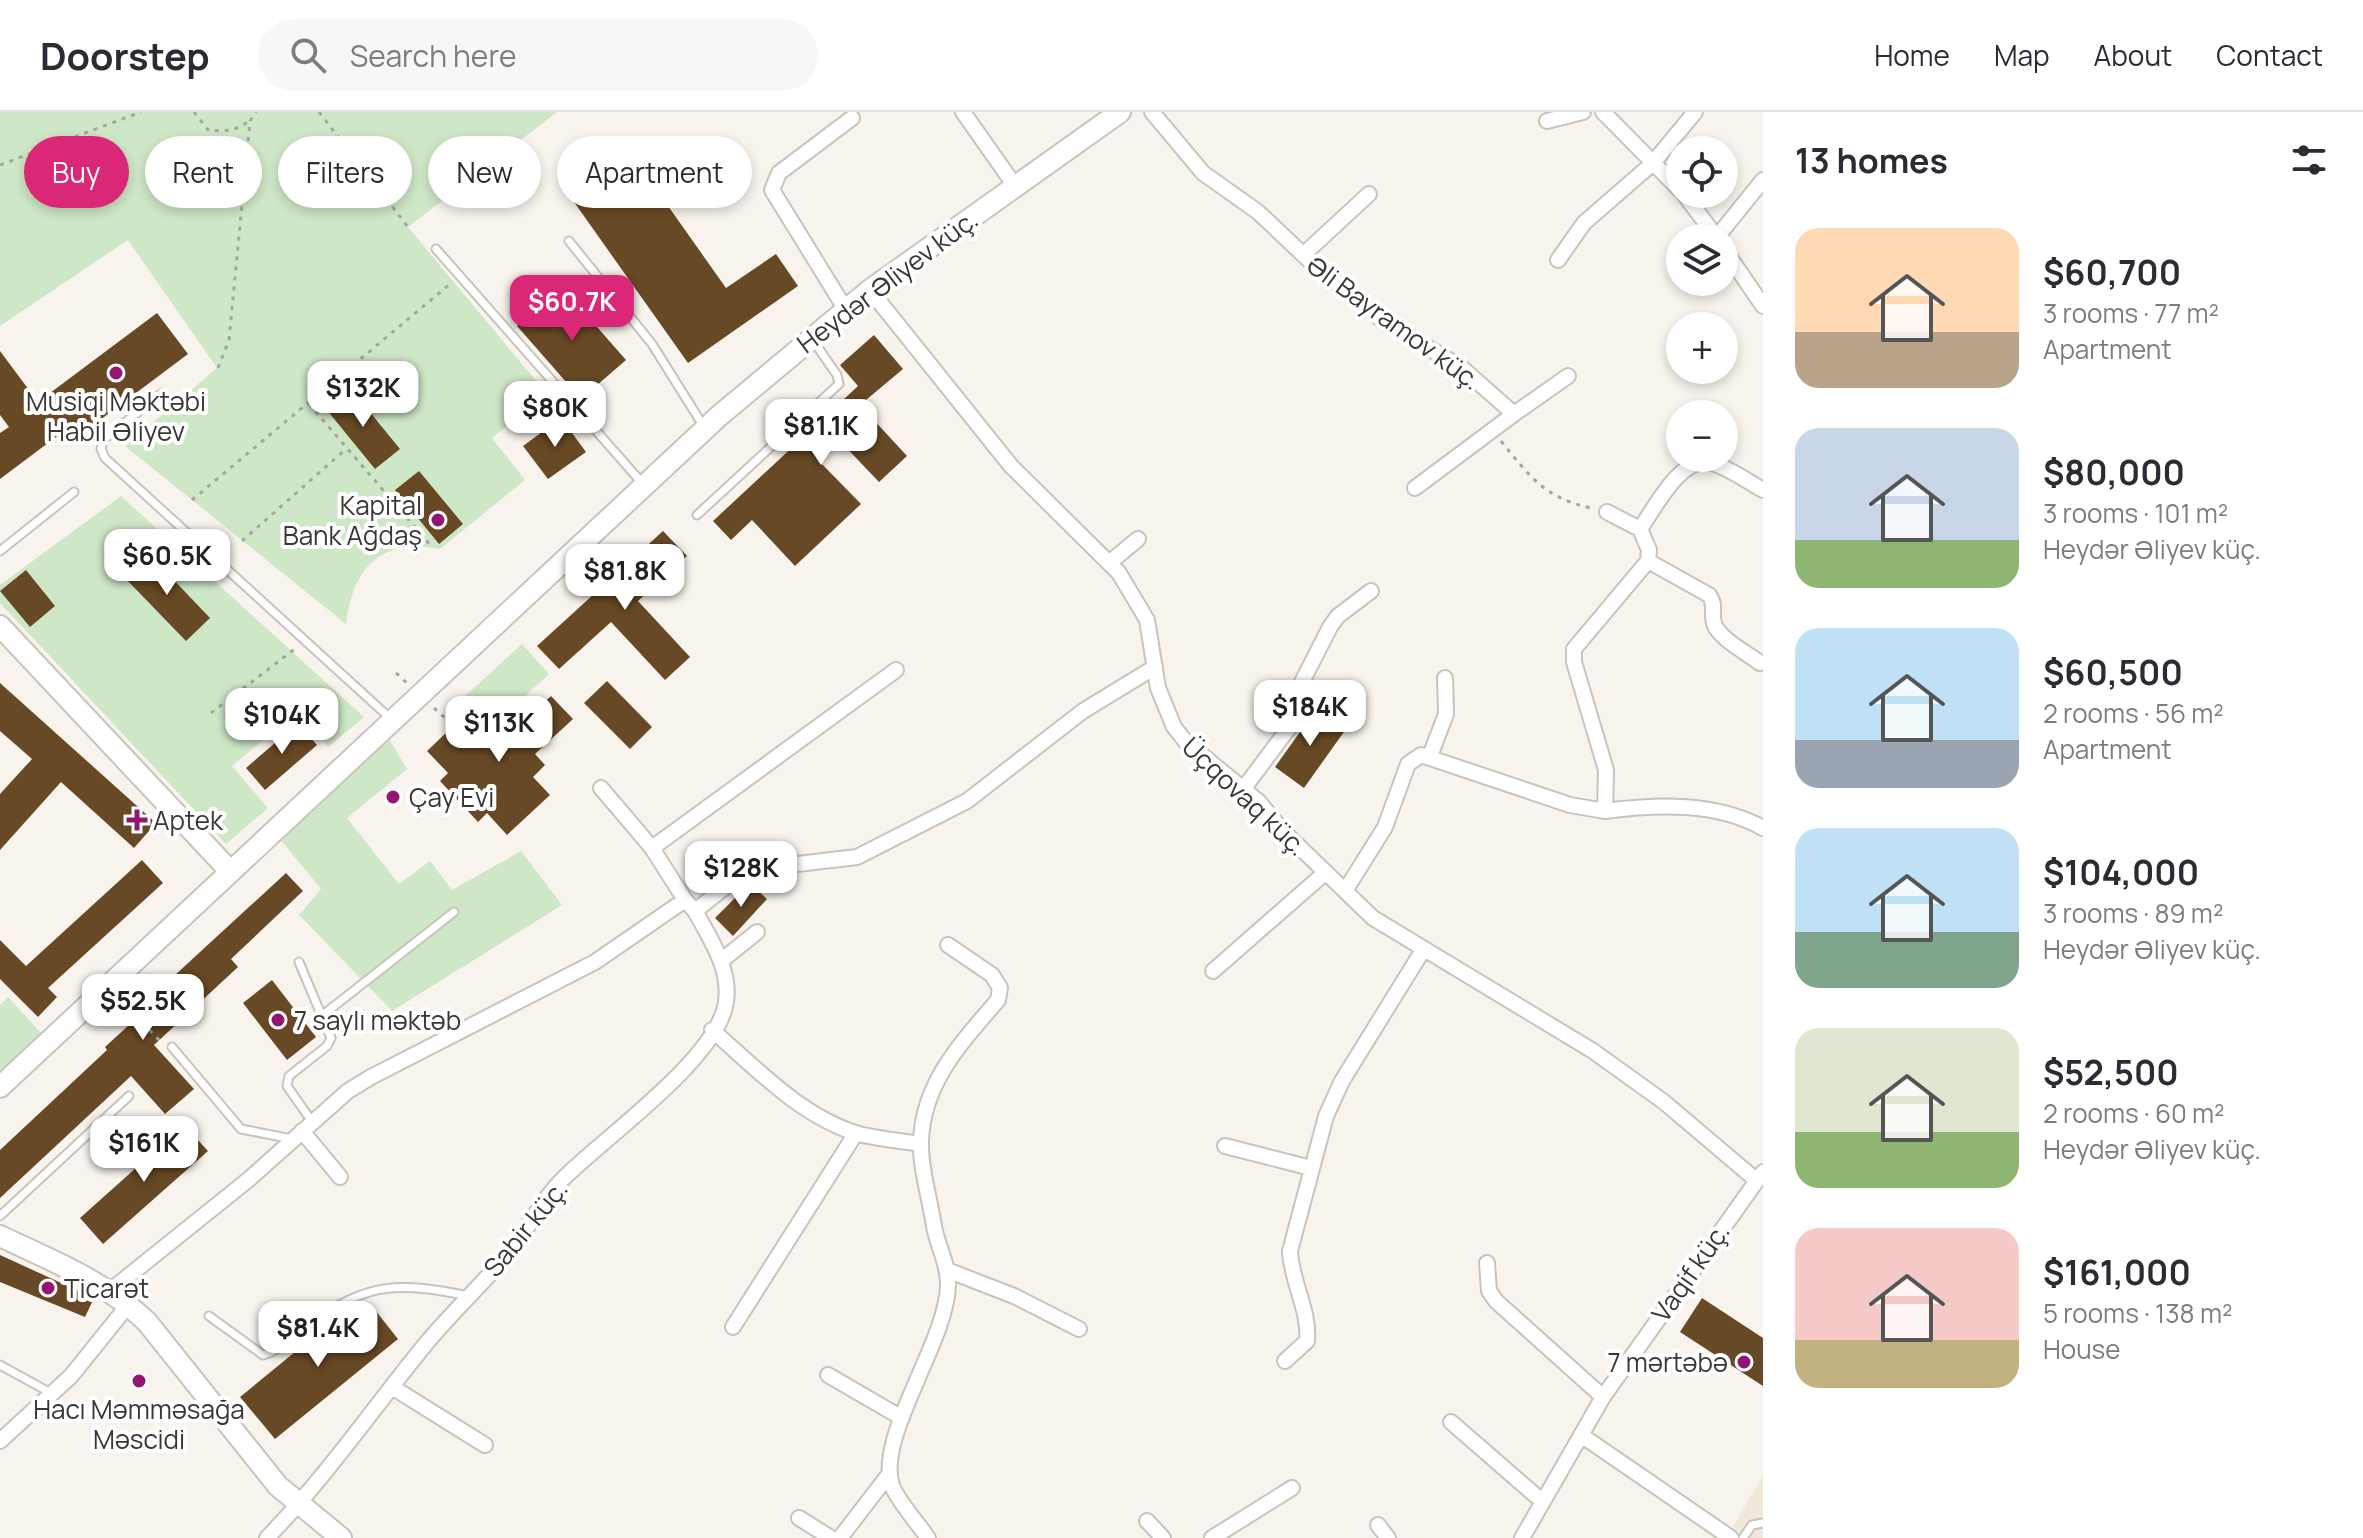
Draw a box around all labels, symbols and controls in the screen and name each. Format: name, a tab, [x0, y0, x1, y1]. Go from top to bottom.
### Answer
search box	[258, 19, 818, 91]
text: Doorstep	[40, 29, 210, 81]
icon: search	[286, 33, 330, 77]
text: Search here	[350, 35, 516, 76]
text: Home	[1874, 36, 1950, 74]
text: Map	[1994, 36, 2050, 74]
text: About	[2094, 36, 2172, 74]
text: Contact	[2216, 36, 2323, 74]
chip: Buy	[24, 136, 129, 208]
chip: Rent	[145, 136, 262, 208]
chip: Filters	[278, 136, 412, 208]
chip: New	[428, 136, 541, 208]
chip: Apartment	[557, 136, 752, 208]
map controls	[1666, 136, 1738, 472]
button: locate	[1666, 136, 1738, 208]
text: 13 homes	[1795, 137, 1948, 183]
icon: filters	[2287, 138, 2331, 182]
street label: Heydər Əliyev küç.	[789, 201, 985, 361]
button: layers	[1666, 224, 1738, 296]
street label: Əli Bayramov küç.	[1299, 246, 1489, 398]
text: $60,700	[2043, 249, 2181, 295]
icon: home	[1859, 260, 1955, 356]
pin: $60.7K	[507, 275, 637, 343]
text: $60.7K	[528, 283, 616, 319]
text: 3 rooms · 77 m²	[2043, 295, 2219, 331]
button: +	[1666, 312, 1738, 384]
text: Apartment	[2043, 331, 2172, 367]
pin: $132K	[307, 361, 419, 429]
marker: Musiqi Məktəbi Habil Əliyev	[107, 364, 125, 382]
text: $132K	[325, 369, 401, 405]
pin: $80K	[508, 381, 602, 449]
place label: Musiqi Məktəbi Habil Əliyev	[26, 383, 206, 449]
text: $80K	[522, 389, 588, 425]
pin: $81.1K	[756, 399, 886, 467]
button: −	[1666, 400, 1738, 472]
text: $81.1K	[783, 407, 859, 443]
text: $80,000	[2043, 449, 2185, 495]
icon: home	[1859, 460, 1955, 556]
place label: Kapital Bank Ağdaş	[283, 487, 422, 553]
text: 3 rooms · 101 m²	[2043, 495, 2228, 531]
marker: Kapital Bank Ağdaş	[429, 511, 447, 529]
pin: $60.5K	[102, 529, 232, 597]
text: Heydər Əliyev küç.	[2043, 531, 2261, 567]
text: $60.5K	[122, 537, 212, 573]
pin: $81.8K	[560, 544, 690, 612]
text: $81.8K	[583, 552, 667, 588]
text: $60,500	[2043, 649, 2183, 695]
icon: home	[1859, 660, 1955, 756]
pin: $184K	[1254, 680, 1366, 748]
pin: $104K	[226, 688, 338, 756]
text: $184K	[1272, 688, 1348, 724]
text: 2 rooms · 56 m²	[2043, 695, 2224, 731]
text: $104K	[243, 696, 321, 732]
pin: $113K	[443, 696, 555, 764]
text: $113K	[463, 704, 535, 740]
street label: Üçqovaq küç.	[1175, 729, 1315, 863]
text: Apartment	[2043, 731, 2172, 767]
place label: Çay Evi	[409, 779, 494, 815]
marker: Çay Evi	[384, 788, 402, 806]
place label: Aptek	[153, 802, 224, 838]
marker: Aptek	[128, 811, 146, 829]
pin: $128K	[685, 841, 797, 909]
text: $128K	[703, 849, 779, 885]
text: $104,000	[2043, 849, 2199, 895]
icon: home	[1859, 860, 1955, 956]
text: 3 rooms · 89 m²	[2043, 895, 2223, 931]
text: Heydər Əliyev küç.	[2043, 931, 2261, 967]
pin: $52.5K	[78, 974, 208, 1042]
text: $52.5K	[100, 982, 186, 1018]
place label: 7 saylı məktəb	[294, 1002, 461, 1038]
marker: 7 saylı məktəb	[269, 1011, 287, 1029]
text: $52,500	[2043, 1049, 2179, 1095]
icon: home	[1859, 1060, 1955, 1156]
text: 2 rooms · 60 m²	[2043, 1095, 2225, 1131]
pin: $161K	[88, 1116, 200, 1184]
text: $161K	[108, 1124, 180, 1160]
text: Heydər Əliyev küç.	[2043, 1131, 2261, 1167]
street label: Sabir küç.	[475, 1172, 575, 1284]
street label: Vaqif küç.	[1643, 1215, 1737, 1329]
text: $161,000	[2043, 1249, 2191, 1295]
icon: home	[1859, 1260, 1955, 1356]
place label: Ticarət	[64, 1270, 149, 1306]
marker: Ticarət	[39, 1279, 57, 1297]
text: 5 rooms · 138 m²	[2043, 1295, 2232, 1331]
pin: $81.4K	[253, 1301, 383, 1369]
text: $81.4K	[276, 1309, 360, 1345]
text: House	[2043, 1331, 2120, 1367]
place label: 7 mərtəbə	[1608, 1344, 1728, 1380]
marker: 7 mərtəbə	[1735, 1353, 1753, 1371]
marker: Hacı Məmməsağa Məscidi	[130, 1372, 148, 1390]
place label: Hacı Məmməsağa Məscidi	[33, 1391, 245, 1457]

